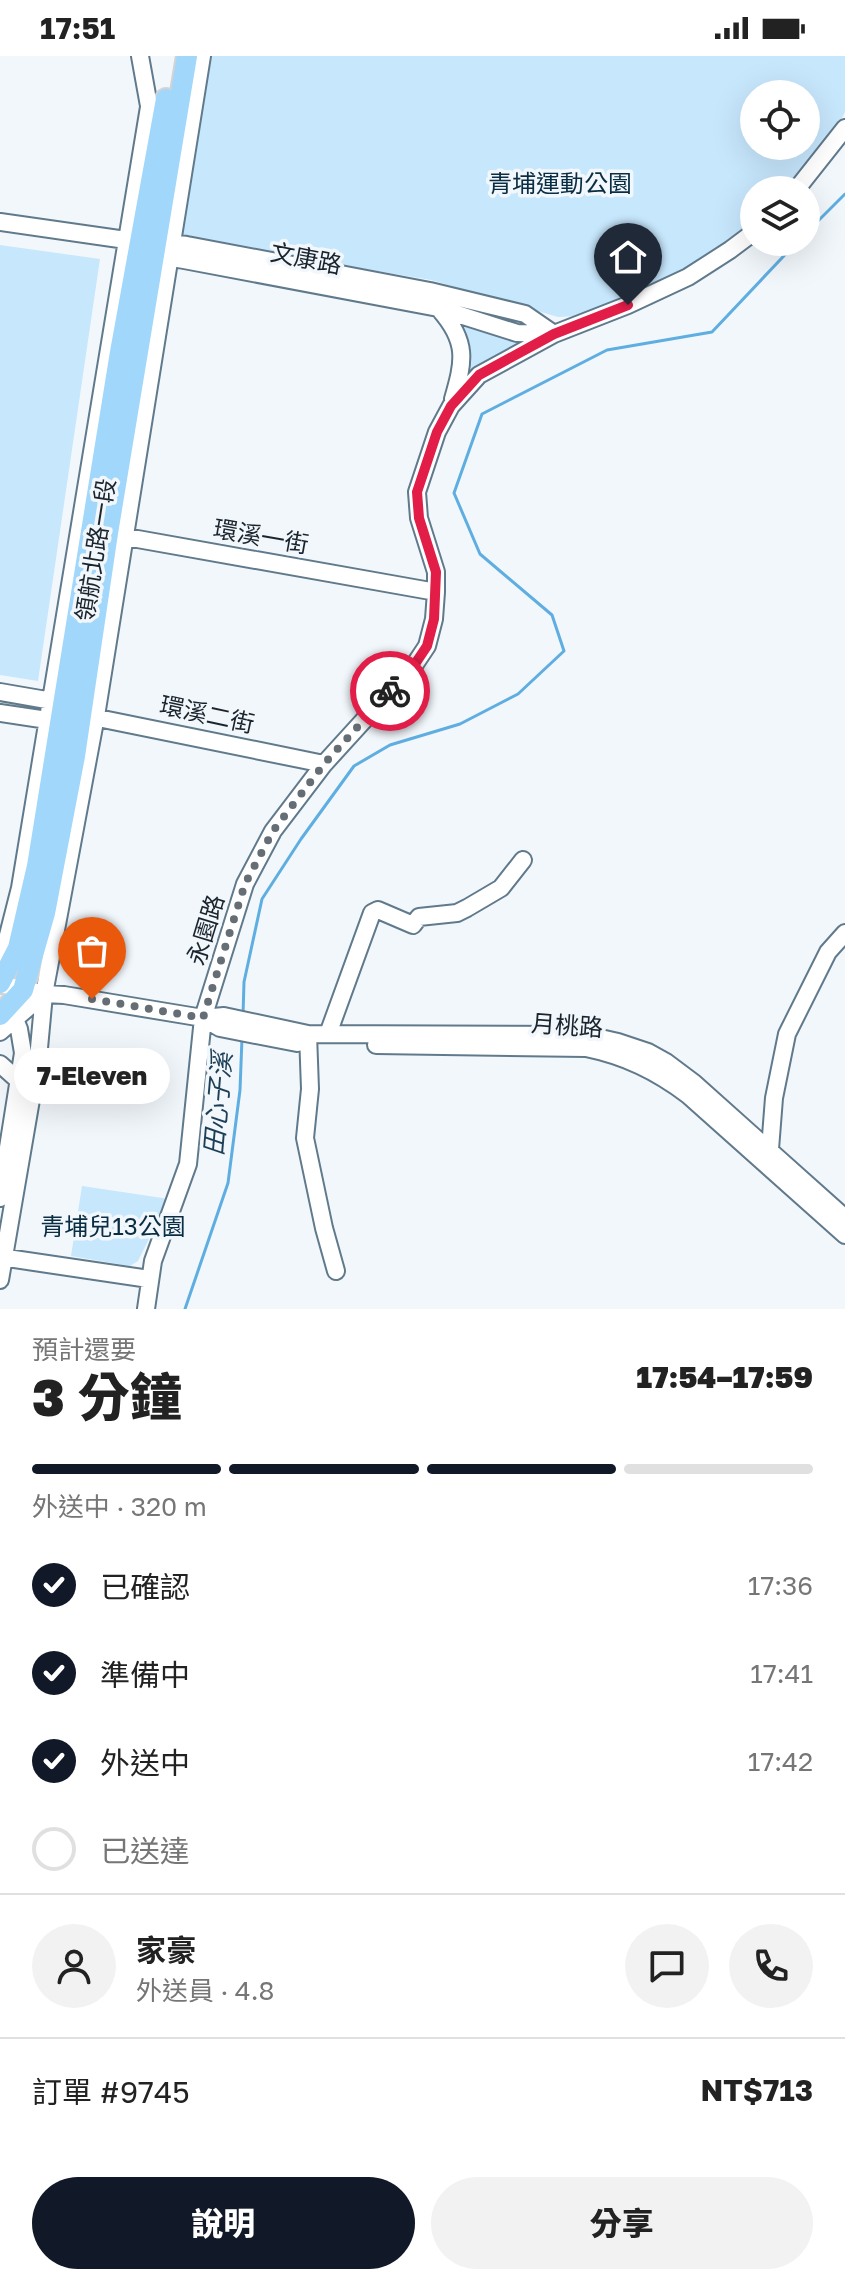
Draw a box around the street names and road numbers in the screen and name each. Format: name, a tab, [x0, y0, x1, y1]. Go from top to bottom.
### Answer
street label: 文康路	[268, 236, 344, 279]
street label: 領航北路一段	[69, 476, 120, 623]
street label: 環溪一街	[211, 513, 311, 558]
street label: 環溪二街	[157, 689, 257, 738]
street label: 永園路	[180, 891, 229, 968]
street label: 月桃路	[530, 1008, 604, 1041]

